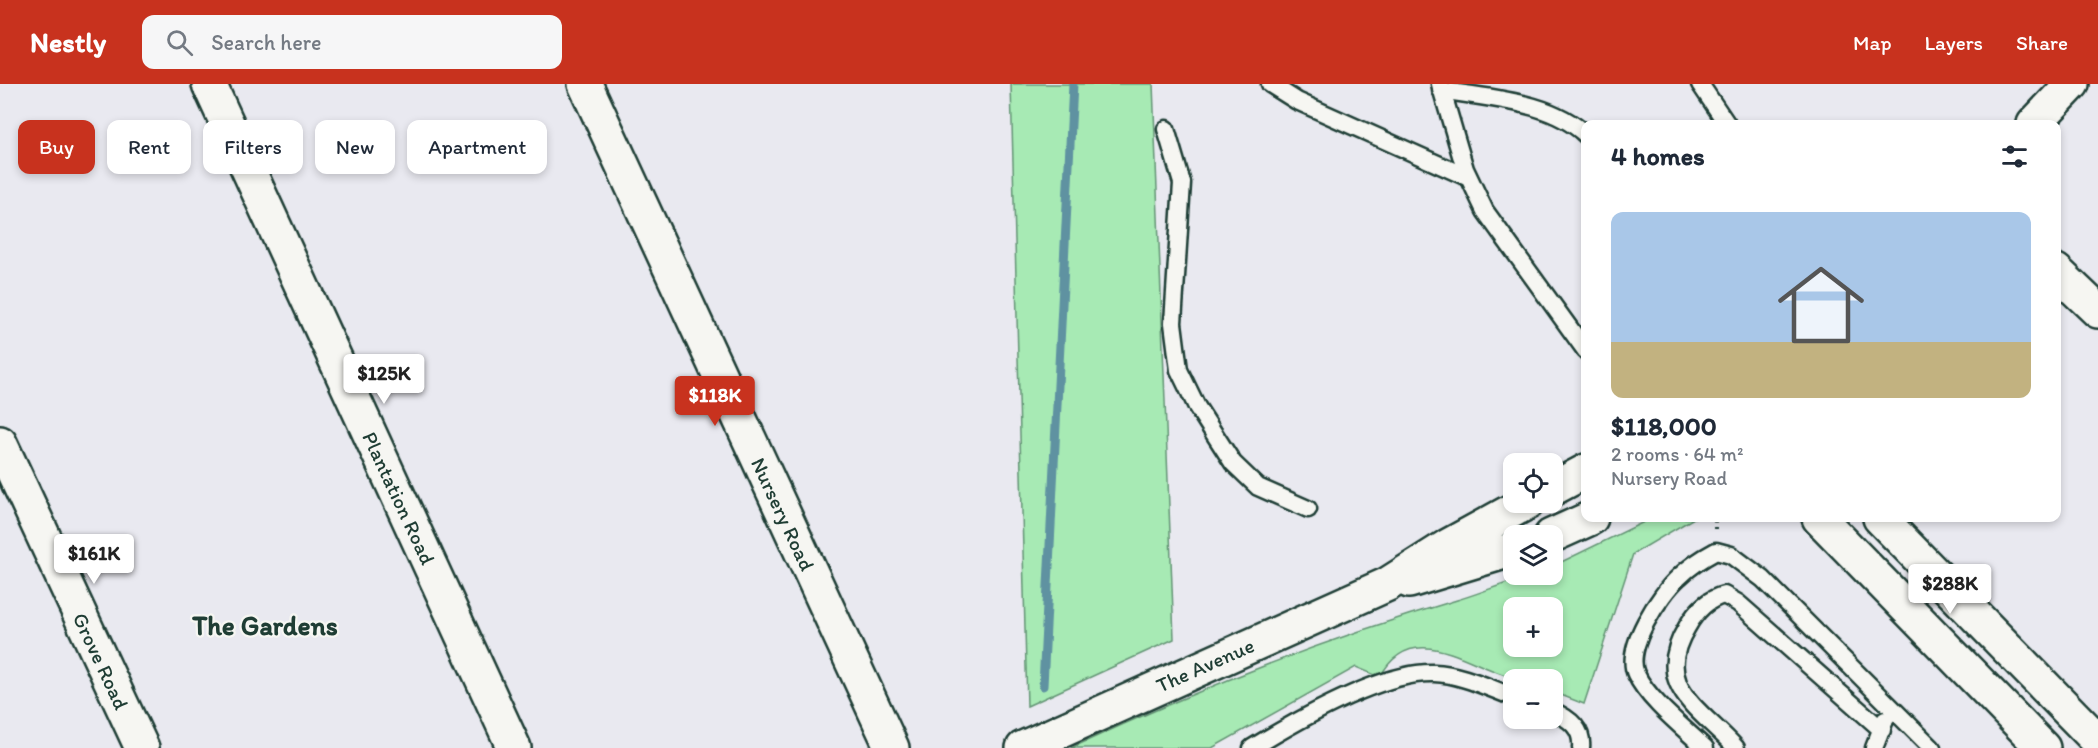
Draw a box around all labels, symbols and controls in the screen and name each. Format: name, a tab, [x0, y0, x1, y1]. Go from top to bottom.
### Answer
search box	[142, 15, 562, 69]
text: Nestly	[30, 25, 106, 59]
icon: search	[163, 26, 196, 59]
text: Search here	[211, 29, 322, 56]
text: Map	[1853, 30, 1892, 55]
text: Layers	[1925, 30, 1983, 55]
text: Share	[2016, 30, 2068, 55]
chip: Buy	[18, 120, 95, 174]
chip: Rent	[107, 120, 191, 174]
chip: Filters	[203, 120, 303, 174]
chip: New	[315, 120, 395, 174]
chip: Apartment	[407, 120, 547, 174]
text: 4 homes	[1611, 140, 1705, 172]
icon: filters	[1998, 140, 2031, 173]
icon: home	[1767, 251, 1875, 359]
pin: $125K	[342, 354, 426, 405]
text: $125K	[357, 361, 411, 385]
pin: $118K	[673, 376, 757, 427]
text: $118K	[689, 383, 741, 407]
text: $118,000	[1611, 410, 1717, 442]
street label: Plantation Road	[357, 428, 441, 569]
text: 2 rooms · 64 m²	[1611, 442, 1743, 466]
street label: Nursery Road	[746, 453, 820, 575]
map controls	[1503, 453, 1563, 729]
button: locate	[1503, 453, 1563, 513]
text: Nursery Road	[1611, 466, 1727, 490]
button: layers	[1503, 525, 1563, 585]
pin: $161K	[52, 534, 136, 585]
text: $161K	[68, 541, 120, 565]
pin: $288K	[1908, 564, 1992, 615]
text: $288K	[1922, 571, 1978, 595]
button: +	[1503, 597, 1563, 657]
street label: Grove Road	[68, 609, 135, 714]
district label: The Gardens	[191, 609, 338, 642]
street label: The Avenue	[1152, 632, 1258, 698]
button: −	[1503, 669, 1563, 729]

